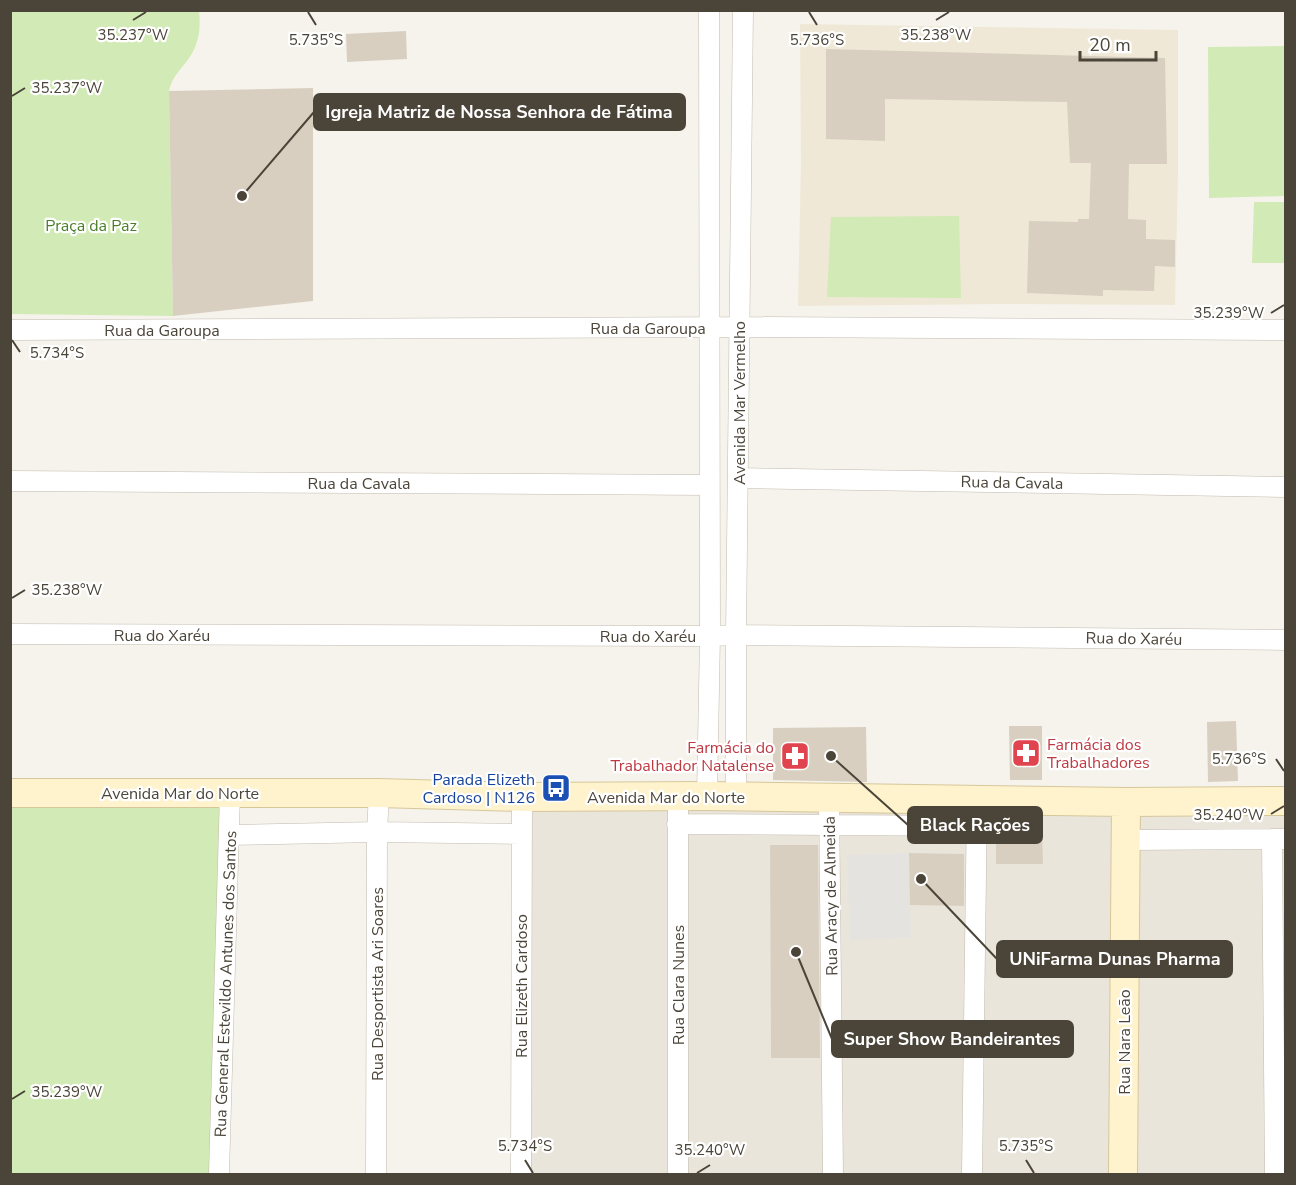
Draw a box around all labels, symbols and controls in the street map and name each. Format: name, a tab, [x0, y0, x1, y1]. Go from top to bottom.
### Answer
scale bar	[1080, 24, 1156, 62]
text: 35.237°W	[98, 25, 169, 45]
text: 35.238°W	[901, 25, 972, 45]
text: 5.735°S	[289, 30, 343, 50]
text: 5.736°S	[790, 30, 844, 50]
text: 20 m	[1089, 33, 1131, 57]
text: 35.237°W	[32, 78, 103, 98]
callout: Igreja Matriz de Nossa Senhora de Fátima	[314, 94, 685, 130]
text: Igreja Matriz de Nossa Senhora de Fátima	[325, 100, 673, 124]
park label: Praça da Paz	[45, 215, 137, 237]
text: 35.239°W	[1194, 303, 1265, 323]
street label: Rua da Garoupa	[590, 318, 706, 340]
street label: Rua da Garoupa	[104, 320, 220, 342]
street label: Avenida Mar Vermelho	[729, 321, 751, 485]
text: 5.734°S	[30, 343, 84, 363]
street label: Rua da Cavala	[960, 471, 1064, 495]
street label: Rua da Cavala	[308, 473, 410, 495]
text: 35.238°W	[32, 580, 103, 600]
street label: Rua do Xaréu	[114, 625, 210, 647]
street label: Rua do Xaréu	[600, 626, 696, 648]
street label: Rua do Xaréu	[1085, 627, 1182, 651]
place label: Farmácia dos Trabalhadores	[1047, 734, 1150, 774]
place label: Farmácia do Trabalhador Natalense	[610, 737, 774, 777]
pharmacy icon: Farmácia dos Trabalhadores	[1010, 737, 1042, 769]
pharmacy icon: Farmácia do Trabalhador Natalense	[779, 740, 811, 772]
text: 5.736°S	[1212, 749, 1266, 769]
place label: Parada Elizeth Cardoso | N126	[422, 769, 535, 809]
bus stop icon: Parada Elizeth Cardoso | N126	[540, 772, 572, 804]
street label: Avenida Mar do Norte	[101, 783, 259, 805]
street label: Avenida Mar do Norte	[587, 787, 745, 809]
text: 35.240°W	[1194, 805, 1265, 825]
callout: Black Rações	[908, 807, 1042, 843]
text: Black Rações	[920, 813, 1030, 837]
street label: Rua Aracy de Almeida	[819, 816, 843, 976]
street label: Rua General Estevildo Antunes dos Santos	[210, 830, 242, 1138]
street label: Rua Desportista Ari Soares	[367, 887, 389, 1081]
street label: Rua Elizeth Cardoso	[511, 914, 533, 1058]
street label: Rua Clara Nunes	[668, 925, 690, 1045]
callout: UNiFarma Dunas Pharma	[997, 941, 1232, 977]
text: UNiFarma Dunas Pharma	[1009, 947, 1221, 971]
street label: Rua Nara Leão	[1114, 989, 1136, 1095]
callout: Super Show Bandeirantes	[832, 1021, 1073, 1057]
text: Super Show Bandeirantes	[843, 1027, 1061, 1051]
text: 35.239°W	[32, 1082, 103, 1102]
text: 5.734°S	[498, 1136, 552, 1156]
text: 5.735°S	[999, 1136, 1053, 1156]
text: 35.240°W	[675, 1140, 746, 1160]

